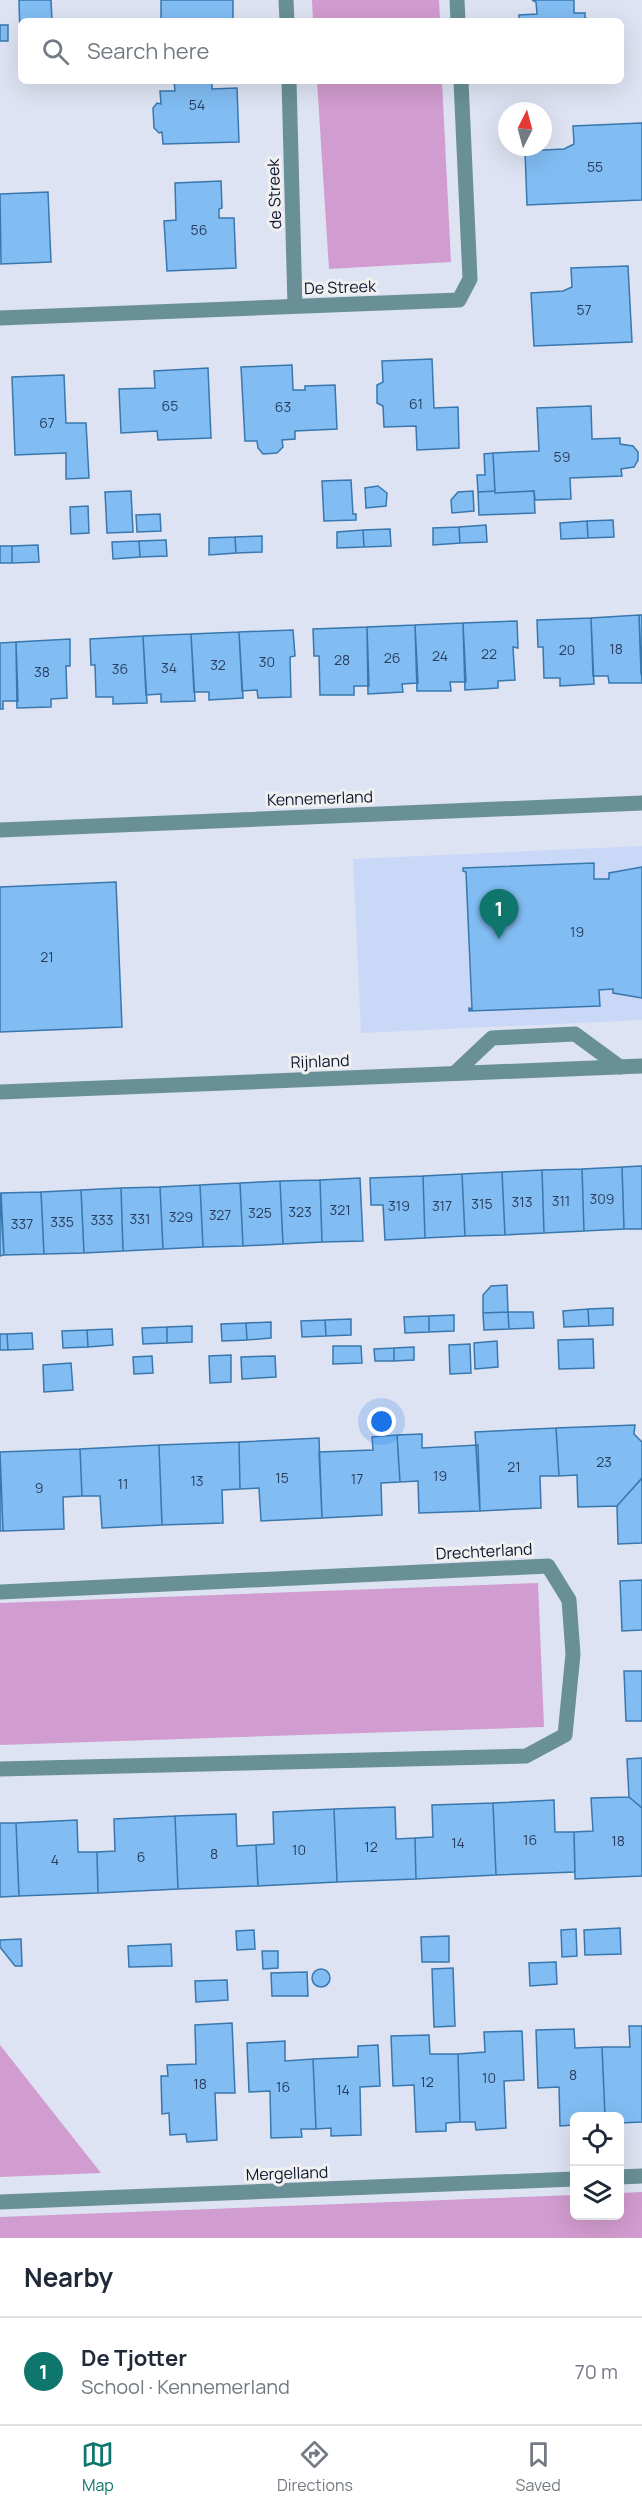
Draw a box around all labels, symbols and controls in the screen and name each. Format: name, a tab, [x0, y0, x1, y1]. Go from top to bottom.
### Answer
search box	[18, 18, 624, 84]
icon: search	[39, 35, 72, 68]
text: Search here	[87, 36, 209, 66]
house number: 54	[189, 95, 205, 114]
north arrow	[498, 102, 552, 156]
street label: de Streek	[262, 157, 286, 230]
house number: 55	[587, 157, 603, 176]
house number: 56	[191, 220, 207, 239]
street label: De Streek	[304, 275, 377, 299]
house number: 57	[576, 300, 592, 319]
house number: 61	[409, 394, 423, 413]
house number: 65	[162, 396, 178, 415]
house number: 63	[275, 397, 291, 416]
house number: 67	[39, 413, 55, 432]
house number: 59	[554, 447, 570, 466]
house number: 18	[609, 639, 623, 658]
house number: 20	[559, 640, 575, 659]
house number: 22	[481, 644, 497, 663]
house number: 24	[432, 646, 448, 665]
house number: 26	[384, 648, 400, 667]
house number: 28	[334, 650, 350, 669]
house number: 30	[259, 652, 275, 671]
house number: 32	[210, 655, 226, 674]
house number: 34	[161, 658, 177, 677]
house number: 36	[112, 659, 128, 678]
house number: 38	[34, 662, 50, 681]
street label: Kennemerland	[267, 785, 373, 811]
pin: 1	[480, 890, 518, 939]
house number: 19	[570, 922, 584, 941]
house number: 21	[40, 947, 54, 966]
street label: Rijnland	[290, 1049, 350, 1073]
house number: 309	[590, 1189, 614, 1208]
house number: 311	[552, 1191, 570, 1210]
house number: 313	[512, 1192, 532, 1211]
house number: 315	[471, 1194, 493, 1213]
house number: 319	[388, 1196, 410, 1215]
house number: 317	[432, 1196, 452, 1215]
house number: 321	[329, 1200, 351, 1219]
house number: 323	[288, 1202, 312, 1221]
house number: 325	[248, 1203, 272, 1222]
house number: 327	[209, 1205, 231, 1224]
house number: 329	[169, 1207, 193, 1226]
house number: 331	[130, 1209, 150, 1228]
house number: 333	[90, 1210, 114, 1229]
house number: 335	[50, 1212, 74, 1231]
house number: 337	[11, 1214, 33, 1233]
your location	[367, 1407, 396, 1436]
house number: 23	[596, 1452, 612, 1471]
house number: 21	[507, 1457, 521, 1476]
house number: 19	[433, 1466, 447, 1485]
house number: 15	[275, 1468, 289, 1487]
house number: 17	[351, 1469, 363, 1488]
house number: 13	[190, 1471, 204, 1490]
house number: 11	[118, 1474, 128, 1493]
house number: 9	[35, 1478, 43, 1497]
street label: Drechterland	[435, 1537, 533, 1565]
house number: 16	[523, 1830, 537, 1849]
house number: 18	[611, 1831, 625, 1850]
house number: 14	[451, 1833, 465, 1852]
house number: 12	[364, 1837, 378, 1856]
house number: 10	[292, 1840, 306, 1859]
house number: 8	[210, 1844, 218, 1863]
house number: 6	[137, 1847, 145, 1866]
house number: 4	[51, 1850, 59, 1869]
house number: 8	[569, 2065, 577, 2084]
house number: 10	[482, 2068, 496, 2087]
house number: 12	[420, 2072, 434, 2091]
house number: 18	[193, 2074, 207, 2093]
house number: 16	[276, 2077, 290, 2096]
house number: 14	[336, 2080, 350, 2099]
map controls	[570, 2112, 624, 2220]
button: locate	[570, 2112, 624, 2166]
street label: Mergelland	[245, 2161, 329, 2185]
button: layers	[570, 2166, 624, 2220]
text: Nearby	[24, 2259, 113, 2295]
text: De Tjotter	[81, 2343, 187, 2373]
text: 1	[39, 2358, 48, 2385]
text: 70 m	[575, 2358, 618, 2385]
text: School · Kennemerland	[81, 2373, 290, 2400]
tab: Map	[81, 2438, 114, 2496]
tab: Directions	[277, 2438, 353, 2496]
tab: Saved	[516, 2438, 561, 2496]

